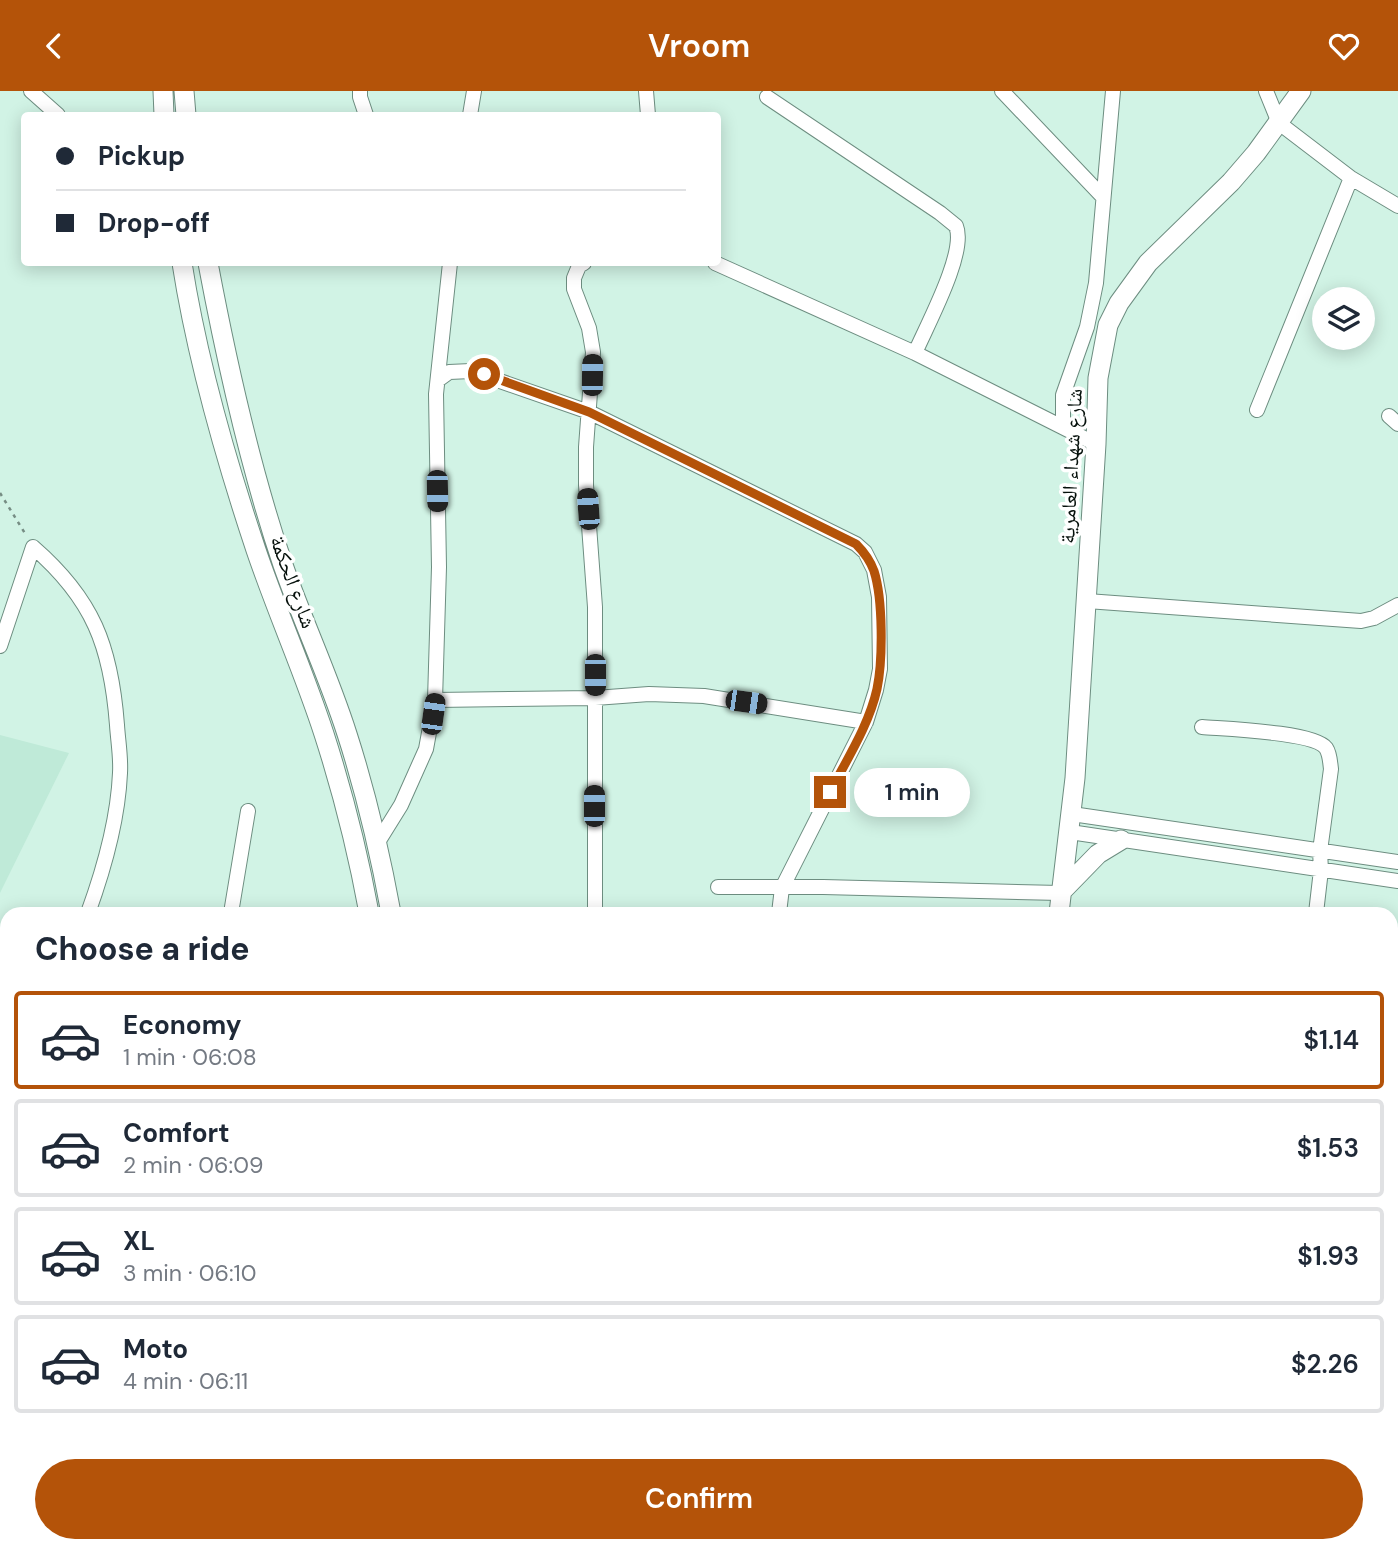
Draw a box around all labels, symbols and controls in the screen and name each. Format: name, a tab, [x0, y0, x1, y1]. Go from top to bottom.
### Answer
text: Vroom	[648, 25, 750, 67]
icon: back	[35, 27, 73, 65]
icon: heart	[1325, 27, 1363, 65]
text: Pickup	[98, 139, 185, 173]
text: Drop-off	[98, 206, 210, 240]
map controls	[1312, 287, 1375, 350]
button: layers	[1312, 287, 1375, 350]
car	[582, 354, 603, 396]
route start	[468, 358, 500, 390]
street label: شارع شهداء العامرية	[1053, 388, 1089, 544]
car	[427, 470, 448, 512]
car	[577, 487, 600, 531]
street label: شارع الحكمة	[263, 532, 323, 632]
car	[585, 654, 606, 696]
car	[724, 689, 769, 715]
car	[420, 692, 447, 736]
callout: 1 min	[854, 767, 970, 817]
route end	[814, 776, 846, 808]
text: 1 min	[885, 777, 939, 807]
car	[584, 785, 605, 827]
text: Choose a ride	[35, 928, 250, 970]
text: Economy	[123, 1008, 241, 1042]
icon: car	[39, 1009, 102, 1072]
text: $1.14	[1303, 1023, 1359, 1057]
text: 1 min · 06:08	[123, 1042, 257, 1072]
text: Comfort	[123, 1116, 229, 1150]
icon: car	[39, 1117, 102, 1180]
text: $1.53	[1297, 1131, 1359, 1165]
text: 2 min · 06:09	[123, 1150, 263, 1180]
text: XL	[123, 1224, 155, 1258]
icon: car	[39, 1225, 102, 1288]
text: $1.93	[1297, 1239, 1359, 1273]
text: 3 min · 06:10	[123, 1258, 256, 1288]
text: Moto	[123, 1332, 188, 1366]
icon: car	[39, 1333, 102, 1396]
text: $2.26	[1291, 1347, 1359, 1381]
text: 4 min · 06:11	[123, 1366, 248, 1396]
button: Confirm	[35, 1459, 1363, 1539]

